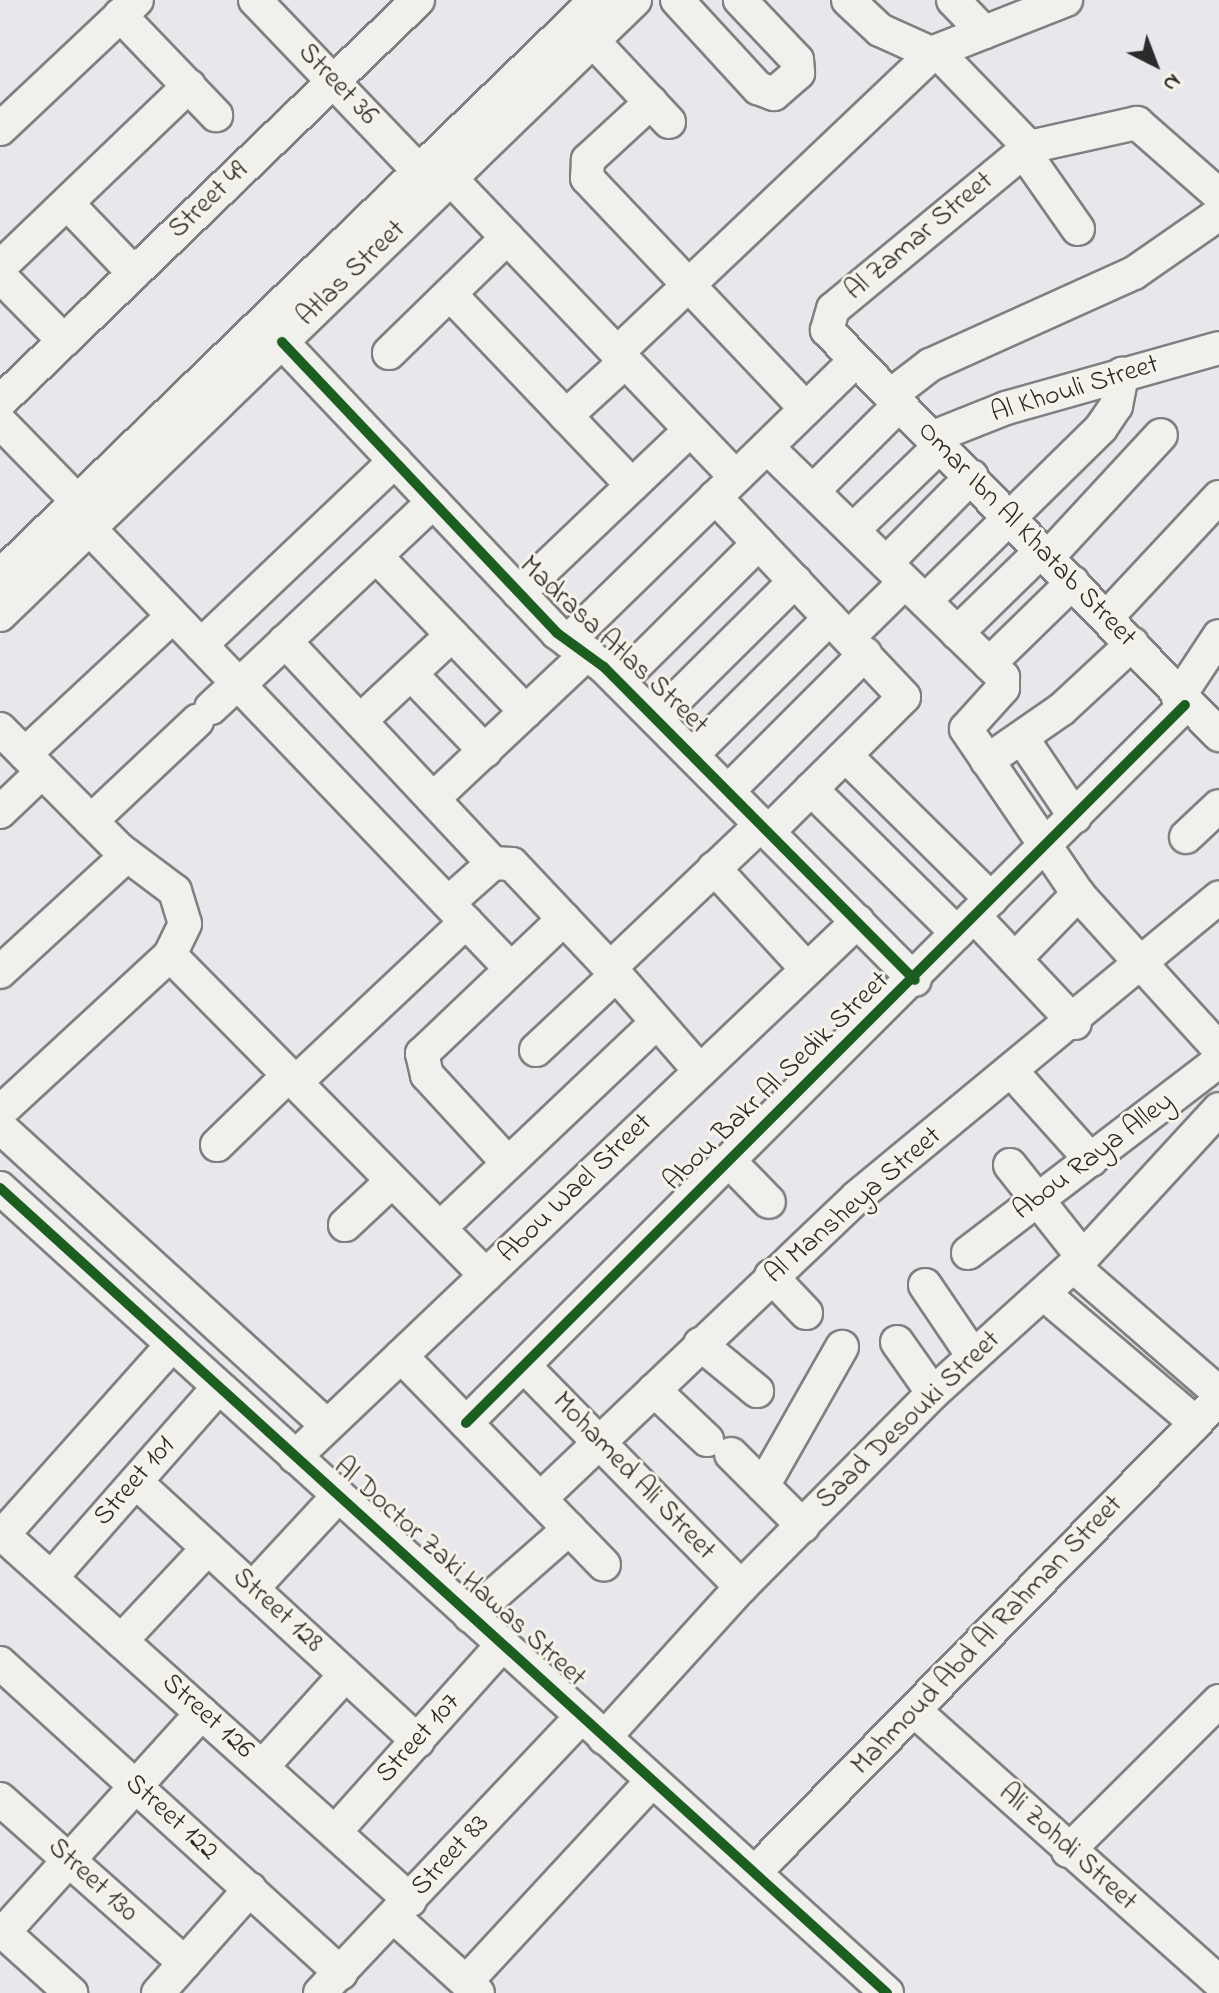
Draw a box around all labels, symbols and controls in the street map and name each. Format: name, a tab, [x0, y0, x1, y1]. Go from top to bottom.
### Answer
north arrow	[1115, 24, 1195, 104]
street label: Street 36	[290, 37, 384, 133]
text: N	[1155, 65, 1187, 99]
street label: Street 49	[162, 155, 256, 247]
street label: Al Zamar Street	[839, 165, 1001, 309]
street label: Atlas Street	[291, 214, 413, 334]
street label: Al Khouli Street	[987, 349, 1163, 431]
street label: Omar Ibn Al Khatab Street	[909, 415, 1143, 655]
street label: Madrasa Atlas Street	[511, 550, 715, 742]
street label: Abou Bakr Al Sedik Street	[657, 965, 897, 1199]
street label: Abou Raya Alley	[1007, 1086, 1181, 1228]
street label: Abou Wael Street	[492, 1107, 660, 1271]
street label: Al Mansheya Street	[759, 1120, 949, 1292]
street label: Saad Desouki Street	[810, 1324, 1008, 1518]
street label: Mohamed Ali Street	[544, 1386, 722, 1568]
street label: Street 101	[87, 1430, 183, 1534]
street label: Al Doctor Zaki Hawas Street	[326, 1451, 592, 1695]
street label: Mahmoud Abd Al Rahman Street	[845, 1489, 1131, 1783]
street label: Street 128	[225, 1561, 329, 1661]
street label: Street 126	[154, 1667, 260, 1767]
street label: Street 107	[370, 1687, 468, 1791]
street label: Street 122	[117, 1767, 225, 1869]
street label: Ali Zohdi Street	[991, 1777, 1143, 1919]
street label: Street 83	[405, 1808, 497, 1904]
street label: Street 130	[40, 1832, 144, 1930]

